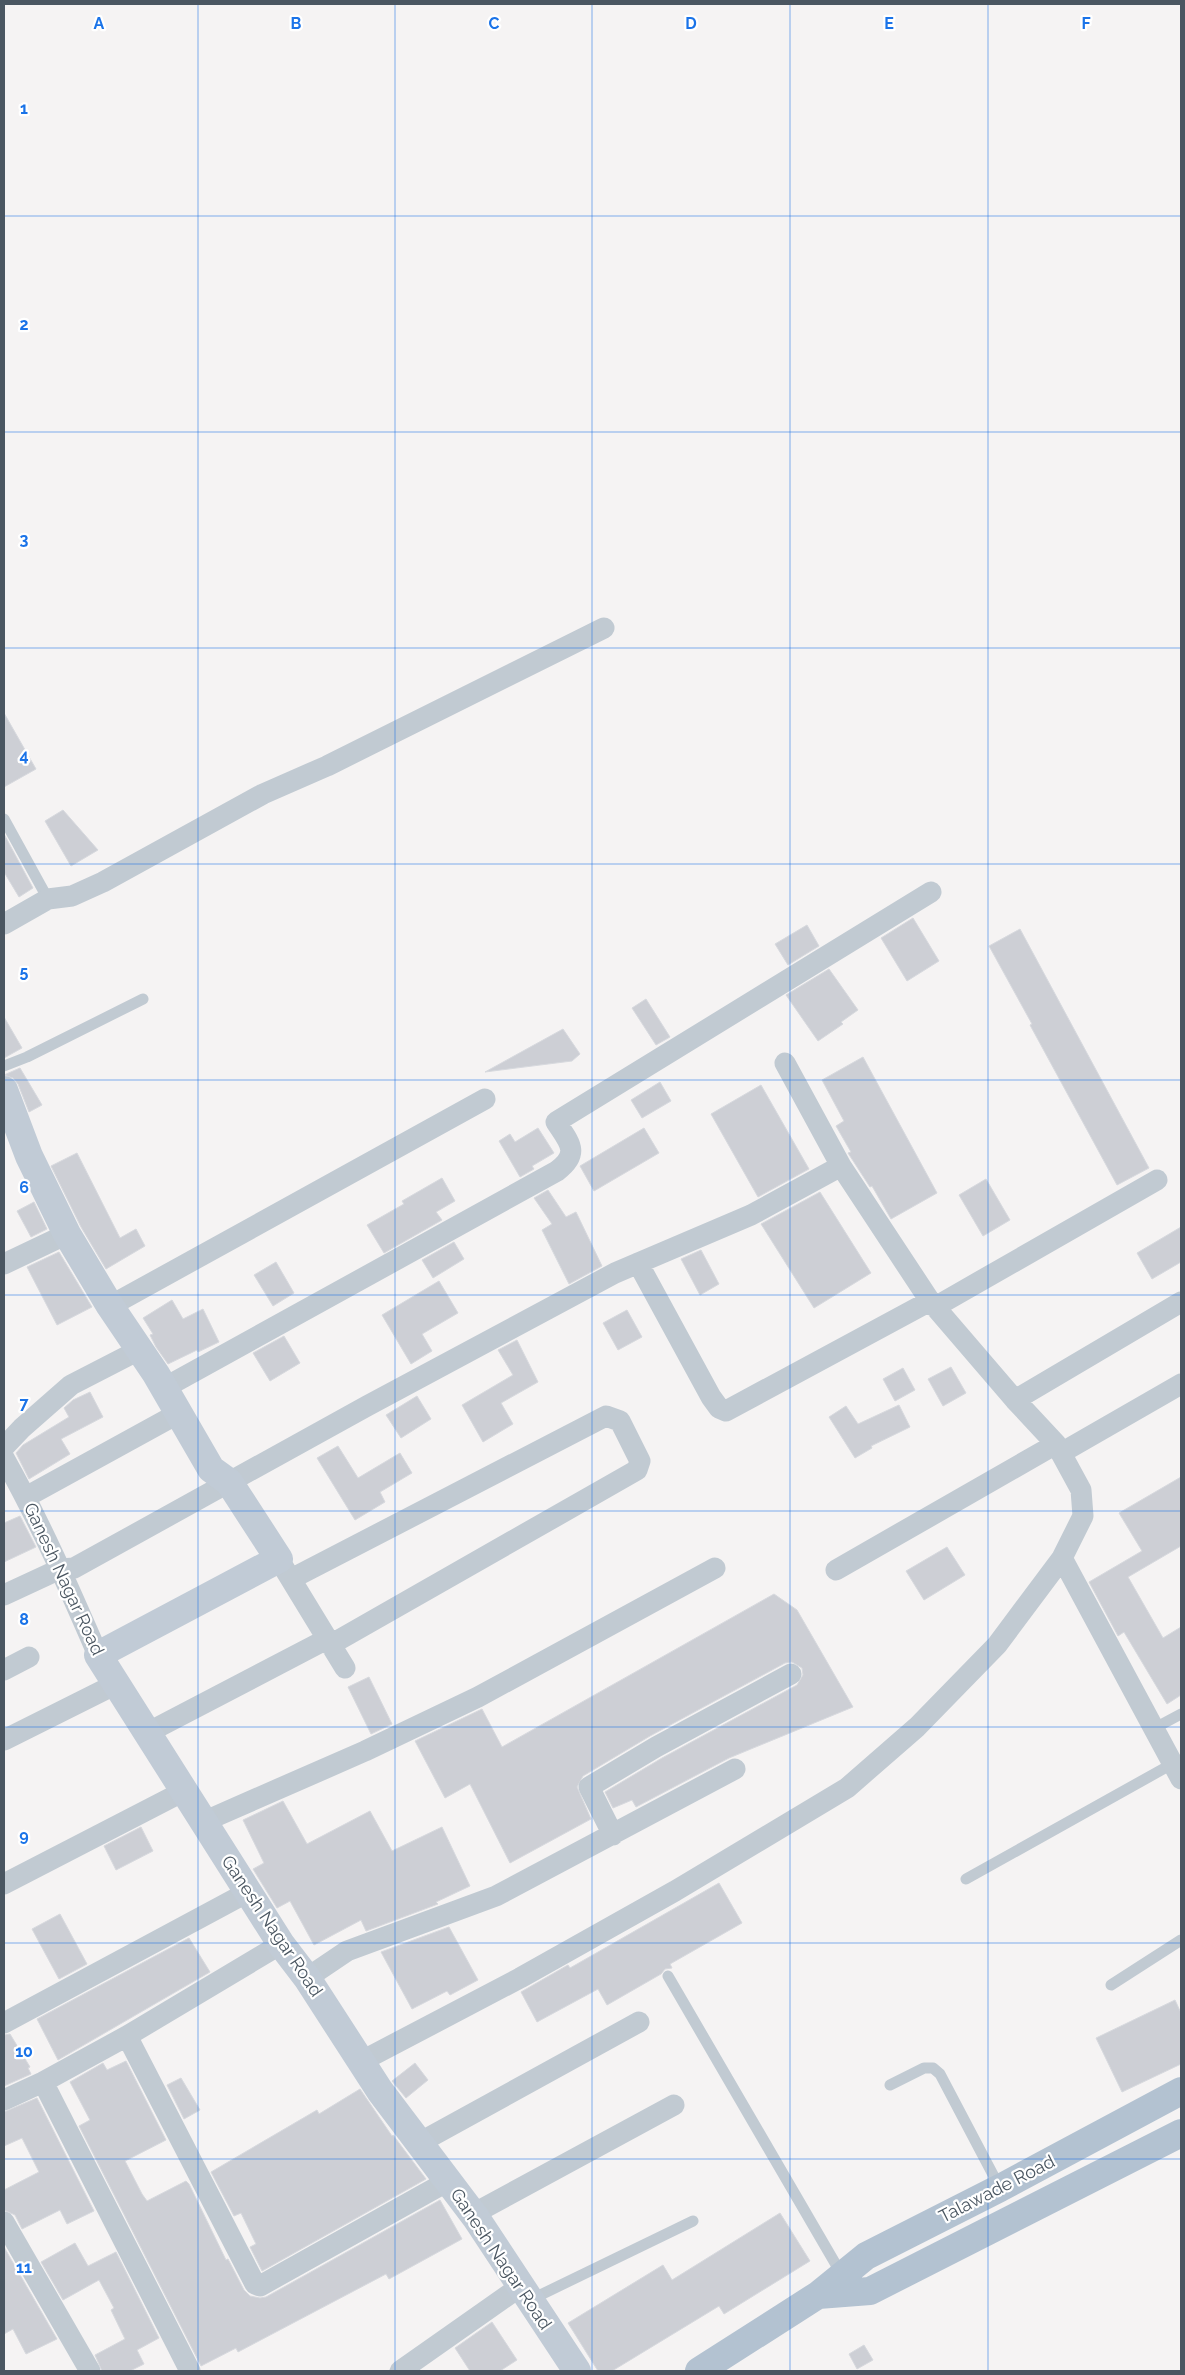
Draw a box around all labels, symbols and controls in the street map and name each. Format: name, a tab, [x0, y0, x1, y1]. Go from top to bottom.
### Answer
text: A	[94, 14, 105, 33]
text: B	[291, 14, 302, 33]
text: C	[489, 14, 500, 33]
text: D	[685, 14, 697, 33]
text: E	[884, 14, 894, 33]
text: F	[1081, 14, 1091, 33]
text: 1	[20, 99, 28, 118]
text: 2	[19, 315, 29, 334]
text: 3	[20, 530, 29, 549]
text: 4	[19, 746, 29, 765]
text: 5	[20, 962, 29, 981]
text: 6	[19, 1178, 29, 1197]
text: 7	[20, 1394, 29, 1413]
street label: Ganesh Nagar Road	[20, 1499, 109, 1658]
text: 8	[19, 1610, 29, 1629]
text: 9	[19, 1826, 29, 1845]
street label: Ganesh Nagar Road	[217, 1851, 327, 2000]
text: 10	[15, 2042, 33, 2061]
street label: Talawade Road	[935, 2150, 1058, 2227]
street label: Ganesh Nagar Road	[446, 2184, 556, 2333]
text: 11	[16, 2258, 32, 2277]

